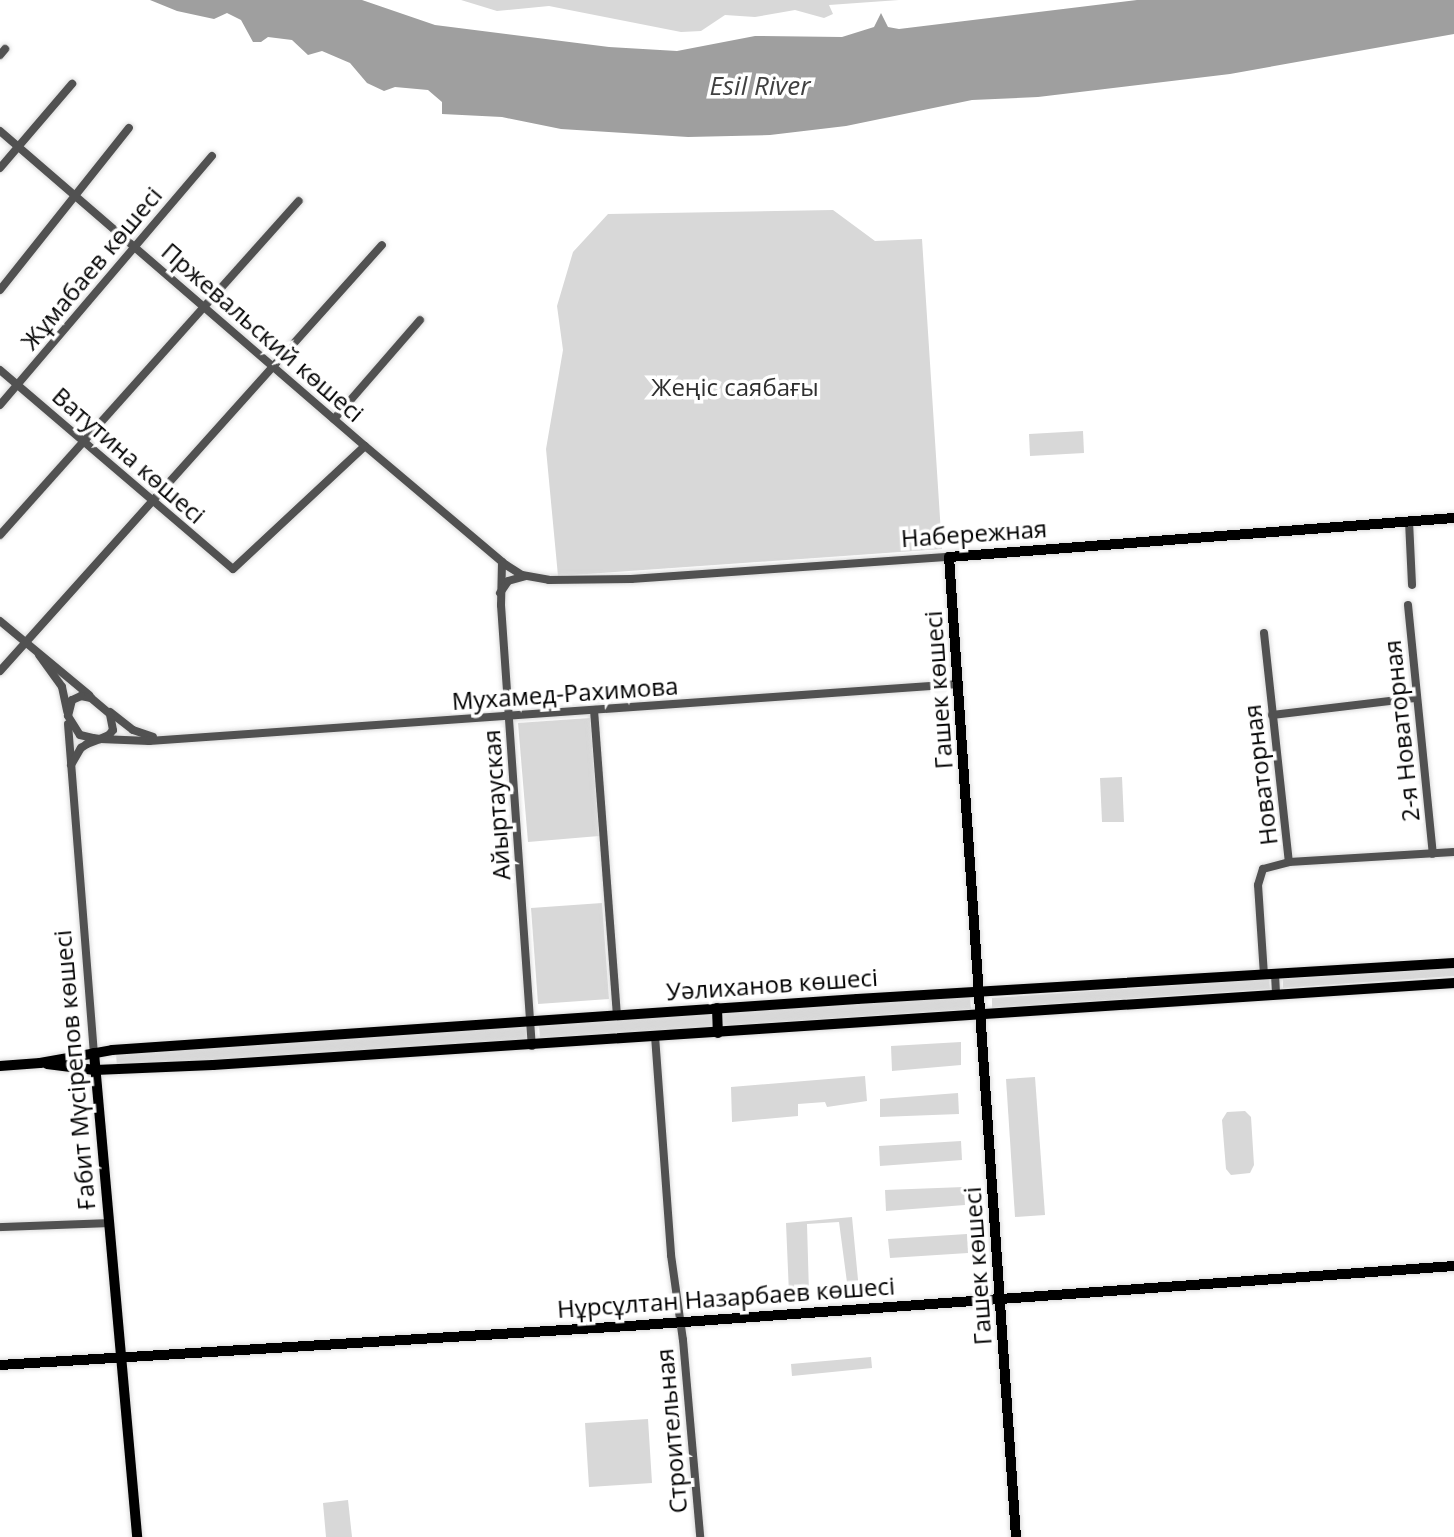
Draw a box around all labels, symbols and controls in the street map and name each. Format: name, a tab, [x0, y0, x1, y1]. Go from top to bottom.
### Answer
water label: Esil River	[709, 70, 811, 102]
street label: Жұмабаев көшесі	[15, 181, 167, 355]
street label: Пржевальский көшесі	[156, 236, 370, 428]
park label: Жеңіс саябағы	[651, 373, 819, 401]
street label: Ватутина көшесі	[47, 381, 211, 529]
street label: Набережная	[900, 514, 1048, 552]
street label: Гашек көшесі	[918, 610, 958, 770]
street label: 2-я Новаторная	[1377, 639, 1425, 823]
street label: Мухамед-Рахимова	[451, 671, 679, 715]
street label: Новаторная	[1237, 703, 1283, 847]
street label: Айыртауская	[476, 729, 516, 881]
street label: Ғабит Мүсірепов көшесі	[47, 929, 101, 1211]
street label: Уәлиханов көшесі	[665, 962, 879, 1006]
street label: Гашек көшесі	[957, 1186, 997, 1346]
street label: Нұрсұлтан Назарбаев көшесі	[556, 1271, 896, 1323]
street label: Строительная	[649, 1347, 693, 1515]

